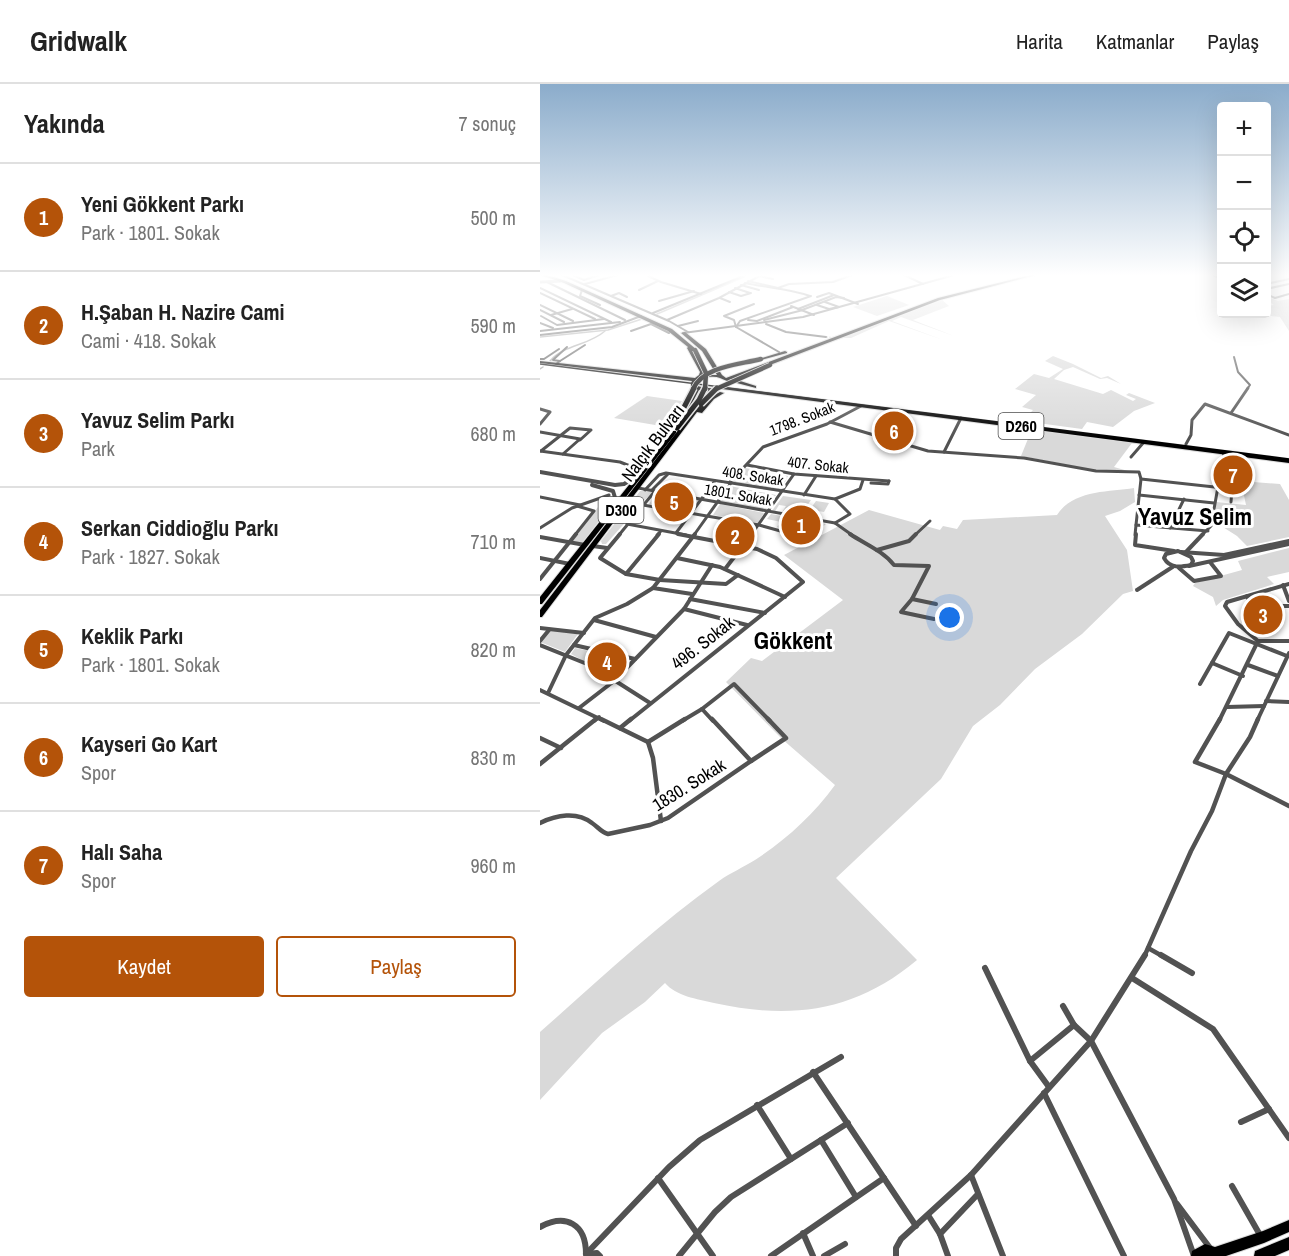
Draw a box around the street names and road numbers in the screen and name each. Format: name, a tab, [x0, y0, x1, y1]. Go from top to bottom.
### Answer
street label: 1798. Sokak	[766, 396, 838, 441]
street label: Nalçık Bulvarı	[615, 399, 690, 487]
road number: D260	[998, 413, 1044, 439]
street label: 407. Sokak	[786, 451, 851, 478]
street label: 408. Sokak	[721, 460, 786, 491]
street label: 1801. Sokak	[703, 478, 774, 511]
road number: D300	[598, 497, 644, 523]
street label: 496. Sokak	[666, 610, 740, 675]
street label: 1830. Sokak	[647, 752, 731, 817]

